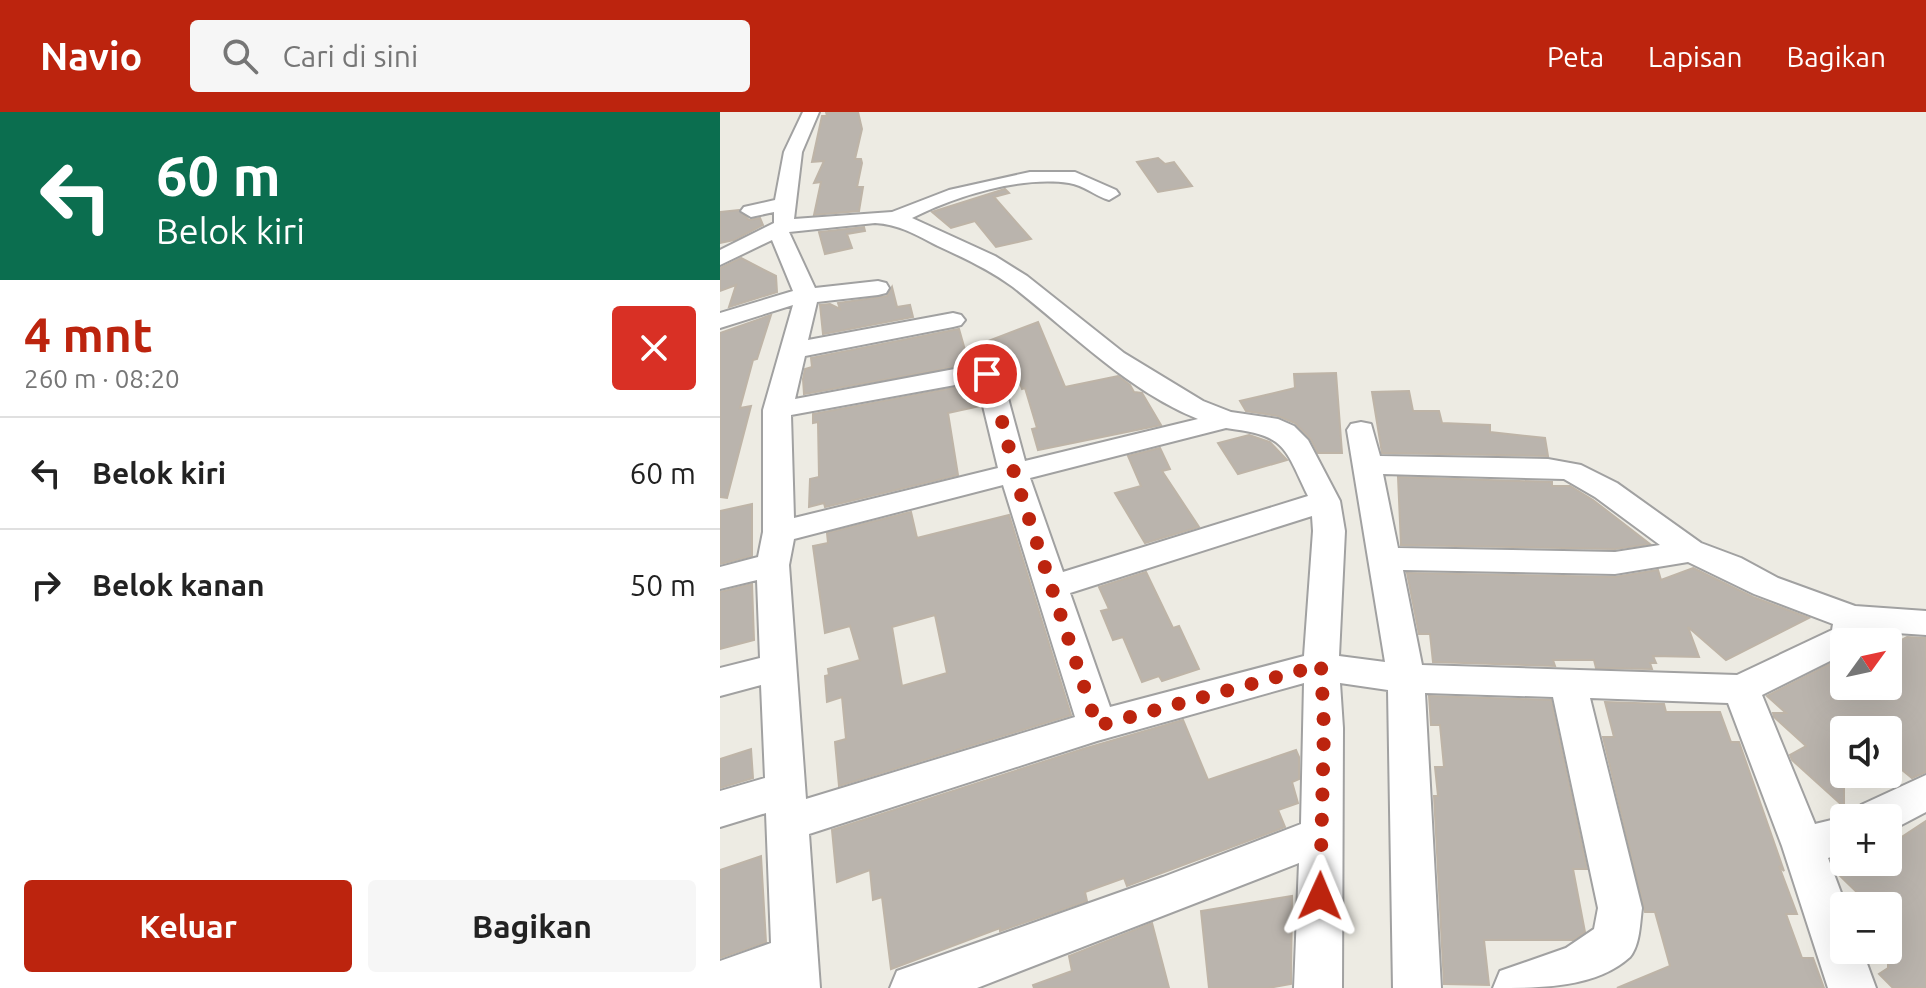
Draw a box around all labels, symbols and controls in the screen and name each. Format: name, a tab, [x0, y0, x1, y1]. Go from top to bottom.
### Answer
search box	[190, 20, 750, 92]
icon: search	[218, 34, 262, 78]
text: Navio	[40, 35, 142, 77]
text: Cari di sini	[282, 39, 418, 73]
text: Peta	[1547, 41, 1604, 72]
text: Lapisan	[1648, 41, 1742, 72]
text: Bagikan	[1786, 41, 1886, 72]
icon: left	[24, 144, 128, 248]
text: 60 m	[156, 144, 281, 207]
text: Belok kiri	[156, 210, 305, 251]
button: close	[612, 306, 696, 390]
text: 4 mnt	[24, 307, 153, 361]
pin	[953, 340, 1021, 408]
icon: arrive	[965, 352, 1009, 396]
text: 260 m · 08:20	[24, 364, 180, 393]
icon: left	[24, 451, 68, 495]
text: Belok kiri	[92, 456, 226, 490]
text: 60 m	[629, 456, 696, 490]
icon: right	[24, 563, 68, 607]
text: Belok kanan	[92, 568, 265, 602]
text: 50 m	[629, 568, 696, 602]
north arrow	[1830, 628, 1902, 700]
map controls	[1830, 628, 1902, 964]
button: sound	[1830, 716, 1902, 788]
button: +	[1830, 804, 1902, 876]
position arrow	[1278, 854, 1362, 938]
button: Keluar	[24, 880, 352, 972]
button: Bagikan	[368, 880, 696, 972]
button: −	[1830, 892, 1902, 964]

